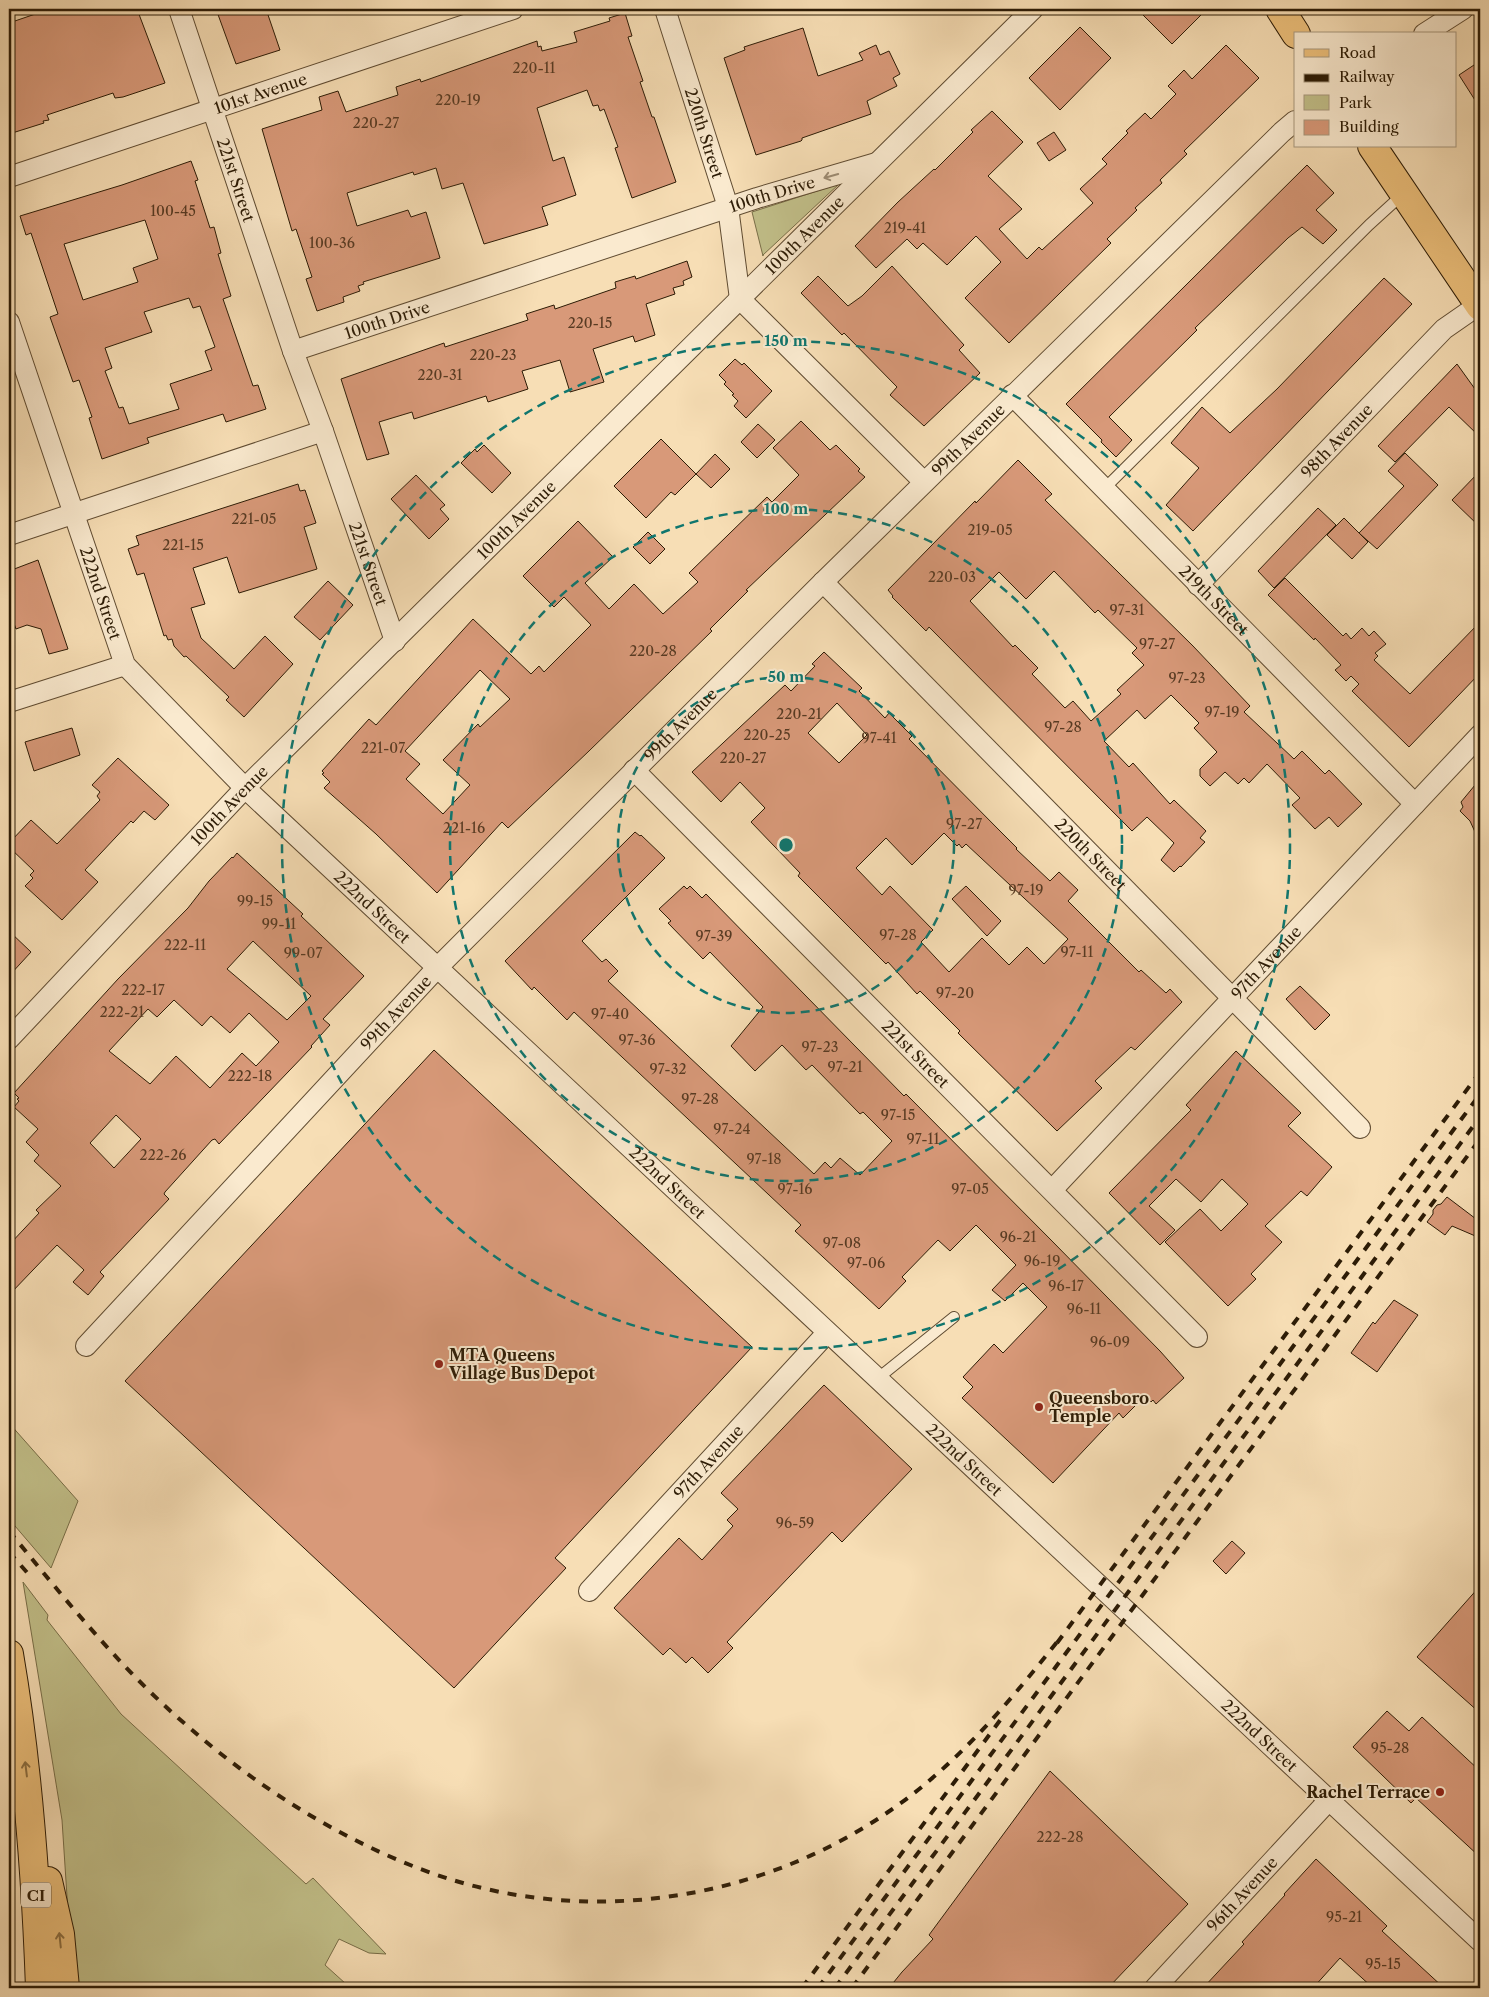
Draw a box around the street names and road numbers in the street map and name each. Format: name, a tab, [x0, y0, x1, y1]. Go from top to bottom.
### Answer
street label: 101st Avenue	[211, 68, 309, 118]
street label: 220th Street	[681, 85, 728, 181]
street label: 221st Street	[213, 135, 259, 225]
street label: 100th Drive	[726, 172, 817, 217]
street label: 100th Avenue	[761, 192, 848, 278]
street label: 100th Drive	[342, 297, 432, 343]
street label: 99th Avenue	[927, 399, 1009, 480]
street label: 98th Avenue	[1296, 400, 1377, 482]
street label: 100th Avenue	[473, 476, 560, 563]
street label: 221st Street	[345, 519, 392, 608]
street label: 222nd Street	[76, 544, 126, 642]
street label: 219th Street	[1175, 561, 1253, 640]
street label: 99th Avenue	[640, 684, 721, 765]
street label: 100th Avenue	[186, 761, 272, 850]
street label: 220th Street	[1051, 814, 1131, 895]
street label: 222nd Street	[330, 866, 415, 947]
street label: 97th Avenue	[1227, 922, 1305, 1003]
street label: 99th Avenue	[356, 971, 435, 1054]
street label: 221st Street	[878, 1016, 954, 1092]
street label: 222nd Street	[625, 1142, 710, 1223]
street label: 222nd Street	[922, 1419, 1007, 1500]
street label: 97th Avenue	[669, 1420, 747, 1503]
street label: 222nd Street	[1217, 1695, 1302, 1776]
street label: 96th Avenue	[1202, 1852, 1282, 1936]
road number: CI	[21, 1882, 51, 1908]

